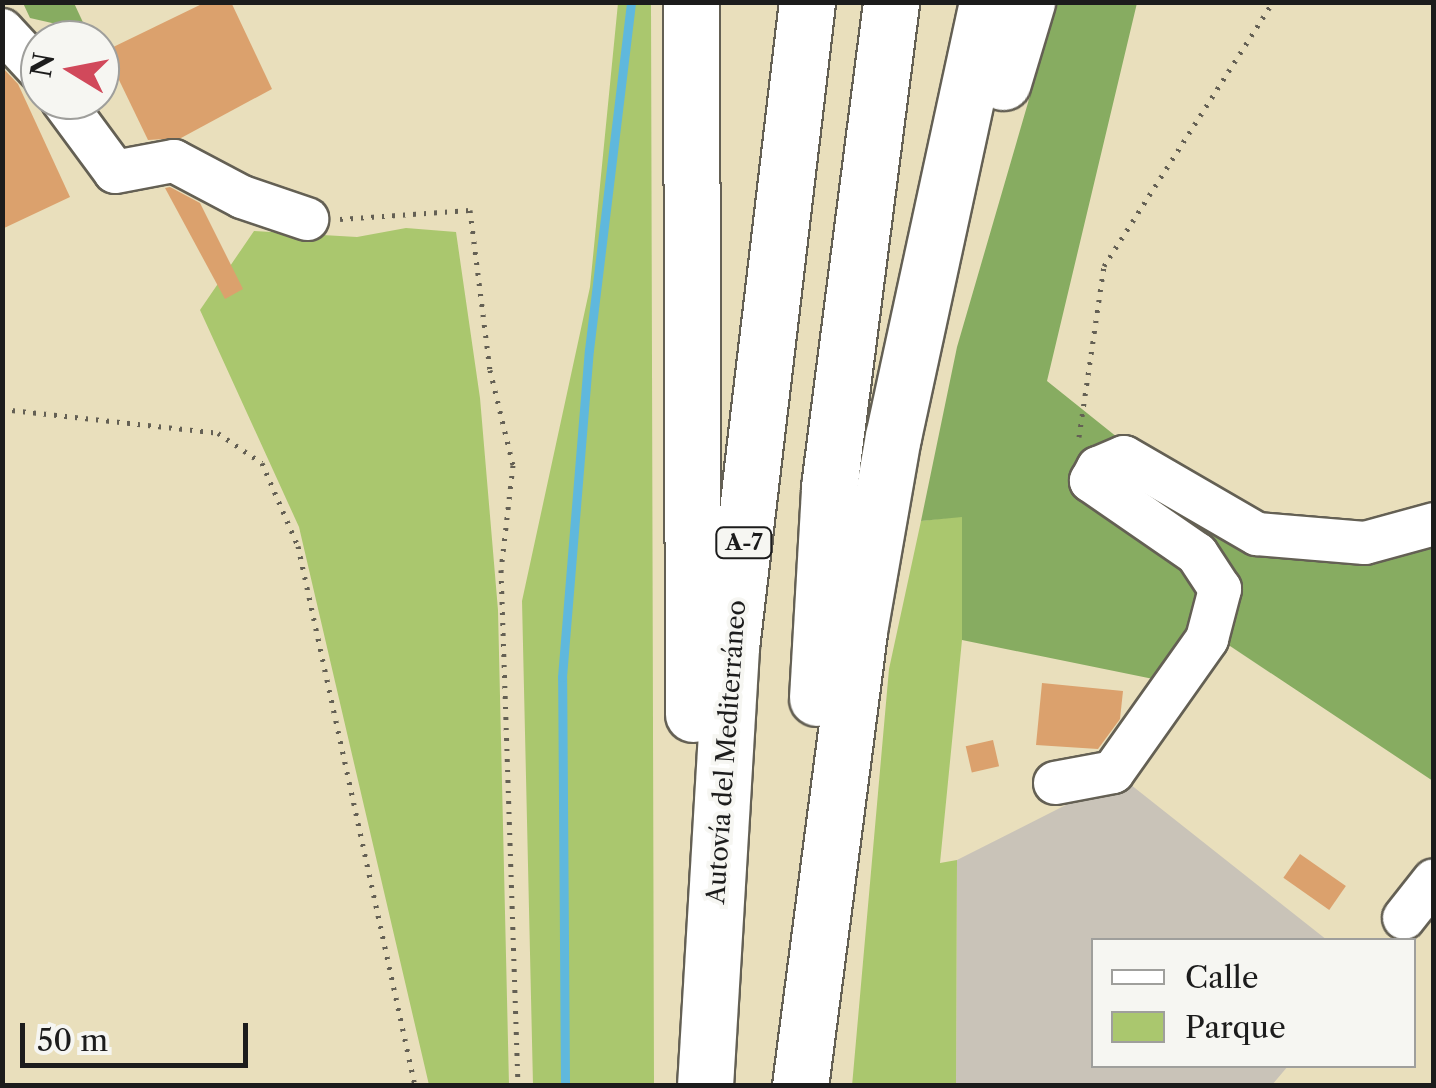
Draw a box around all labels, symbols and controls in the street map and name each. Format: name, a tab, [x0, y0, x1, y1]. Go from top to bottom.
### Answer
north arrow	[20, 20, 120, 120]
text: N	[24, 50, 61, 80]
road number: A-7	[714, 526, 774, 560]
street label: Autovía del Mediterráneo	[701, 599, 753, 905]
legend	[1091, 938, 1416, 1068]
text: Calle	[1185, 959, 1259, 996]
scale bar	[25, 1003, 252, 1065]
text: Parque	[1185, 1009, 1286, 1046]
text: 50 m	[37, 1022, 108, 1059]

